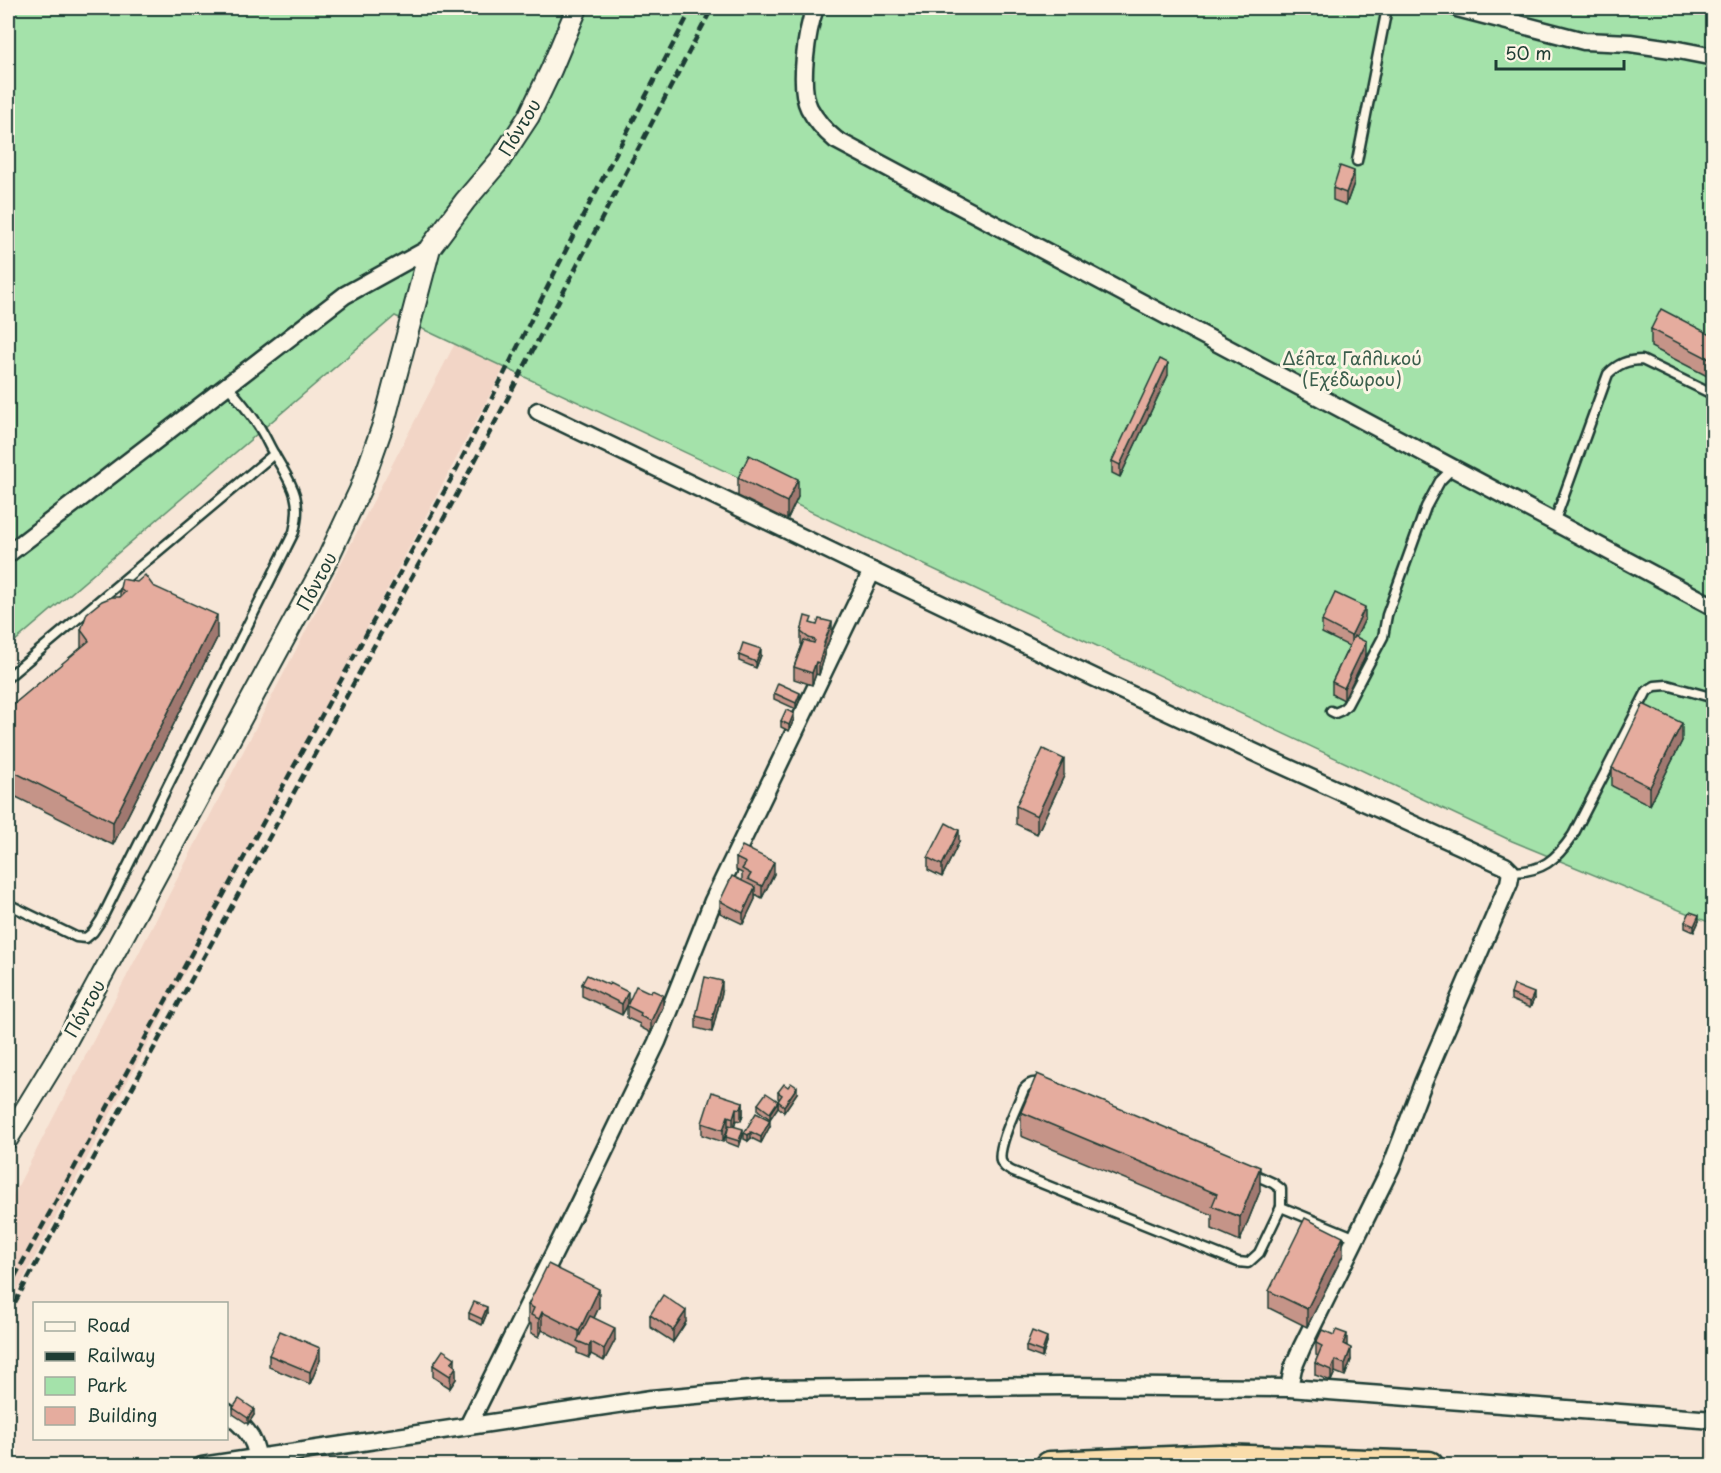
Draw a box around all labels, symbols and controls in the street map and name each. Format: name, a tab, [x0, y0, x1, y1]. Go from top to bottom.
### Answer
scale bar	[1496, 33, 1624, 71]
text: 50 m	[1505, 39, 1552, 66]
street label: Πόντου	[491, 93, 547, 161]
park label: Δέλτα Γαλλικού (Εχέδωρου)	[1282, 344, 1422, 392]
street label: Πόντου	[289, 547, 343, 615]
street label: Πόντου	[57, 974, 111, 1042]
legend	[33, 1302, 228, 1440]
text: Road	[87, 1311, 131, 1338]
text: Railway	[87, 1341, 155, 1368]
text: Park	[87, 1371, 127, 1398]
text: Building	[87, 1401, 157, 1428]

